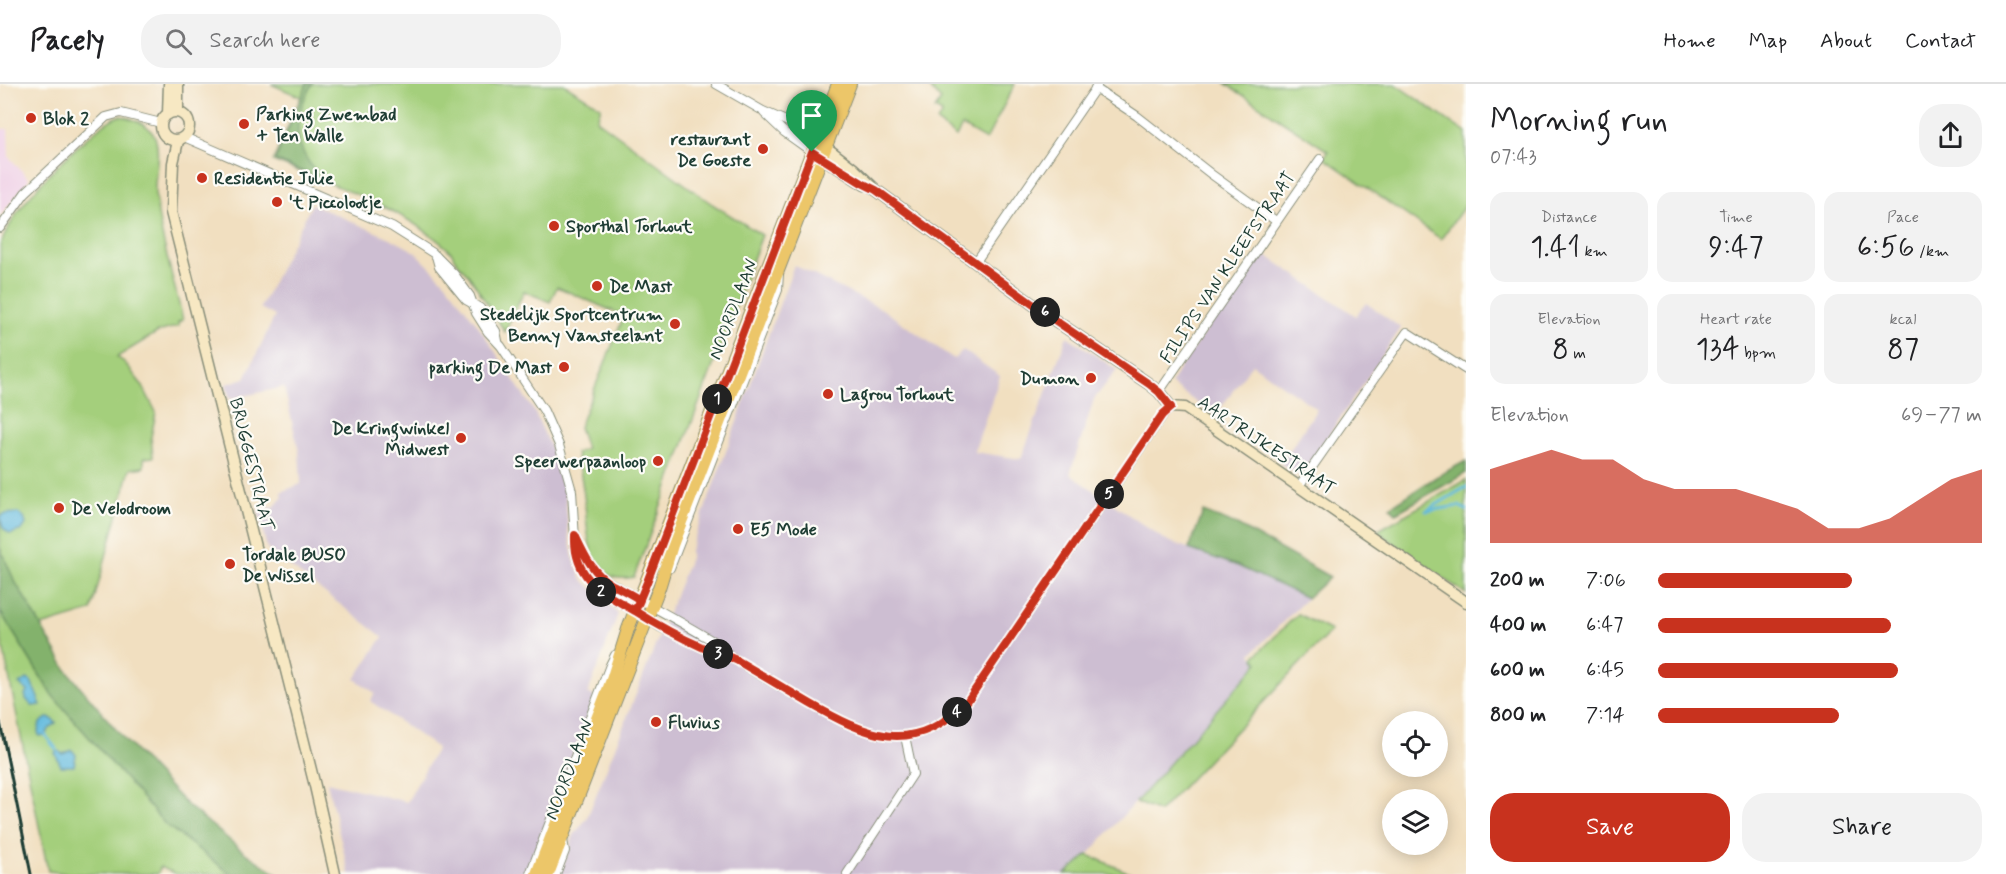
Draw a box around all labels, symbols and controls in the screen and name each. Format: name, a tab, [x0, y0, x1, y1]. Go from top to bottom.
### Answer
search box	[141, 14, 561, 68]
text: Pacely	[30, 23, 105, 60]
icon: search	[162, 25, 195, 58]
text: Search here	[210, 27, 320, 55]
text: Home	[1664, 27, 1716, 55]
text: Map	[1749, 27, 1787, 55]
text: About	[1820, 27, 1872, 55]
text: Contact	[1905, 27, 1976, 55]
pin	[786, 90, 837, 152]
icon: arrive	[795, 99, 828, 132]
text: Morning run	[1490, 99, 1668, 143]
place label: Parking Zwembad + Ten Walle	[256, 103, 397, 148]
button: share	[1919, 104, 1982, 167]
place label: Blok 2	[43, 107, 89, 131]
marker: Blok 2	[24, 111, 38, 125]
marker: Parking Zwembad + Ten Walle	[237, 117, 251, 131]
place label: restaurant De Goeste	[671, 128, 751, 173]
marker: restaurant De Goeste	[756, 142, 770, 156]
text: 07:43	[1490, 144, 1537, 171]
place label: Residentie Julie	[214, 167, 334, 191]
street label: FILIPS VAN KLEEFSTRAAT	[1155, 167, 1301, 368]
marker: Residentie Julie	[195, 171, 209, 185]
place label: 't Piccolootje	[289, 191, 382, 215]
marker: 't Piccolootje	[270, 195, 284, 209]
text: Distance	[1541, 207, 1597, 228]
text: Time	[1719, 207, 1753, 228]
text: Pace	[1887, 207, 1919, 228]
place label: Sporthal Torhout	[566, 215, 693, 239]
marker: Sporthal Torhout	[547, 219, 561, 233]
text: 1.41	[1530, 228, 1580, 267]
text: 9:47	[1708, 228, 1764, 267]
text: 6:56	[1857, 228, 1915, 267]
text: km	[1580, 241, 1608, 262]
text: /km	[1915, 241, 1949, 262]
street label: NOORDLAAN	[704, 256, 764, 363]
place label: De Mast	[609, 275, 673, 299]
marker: De Mast	[590, 279, 604, 293]
pin: 6	[1030, 297, 1060, 327]
text: 6	[1041, 301, 1049, 322]
place label: Stedelijk Sportcentrum Benny Vansteelant	[480, 303, 664, 348]
text: Elevation	[1538, 309, 1601, 330]
text: Heart rate	[1700, 309, 1772, 330]
text: kcal	[1890, 309, 1916, 330]
marker: Stedelijk Sportcentrum Benny Vansteelant	[668, 317, 682, 331]
text: 8	[1552, 330, 1569, 369]
text: 134	[1696, 330, 1740, 369]
text: 87	[1887, 330, 1919, 369]
text: m	[1569, 343, 1586, 364]
text: bpm	[1740, 343, 1776, 364]
place label: parking De Mast	[429, 356, 553, 382]
marker: parking De Mast	[557, 360, 571, 374]
place label: Dumon	[1020, 367, 1080, 391]
marker: Dumon	[1084, 371, 1098, 385]
place label: Lagrou Torhout	[840, 383, 954, 409]
pin: 1	[702, 384, 732, 414]
marker: Lagrou Torhout	[821, 387, 835, 401]
text: 1	[713, 388, 721, 409]
street label: AARTRIJKESTRAAT	[1193, 391, 1340, 501]
street label: BRUGGESTRAAT	[223, 395, 279, 534]
text: Elevation	[1490, 402, 1569, 429]
text: 69–77 m	[1901, 402, 1982, 429]
place label: De Kringwinkel Midwest	[331, 417, 450, 462]
marker: De Kringwinkel Midwest	[454, 431, 468, 445]
place label: Speerwerpaanloop	[515, 450, 646, 474]
marker: Speerwerpaanloop	[651, 454, 665, 468]
pin: 5	[1094, 479, 1124, 509]
text: 5	[1104, 483, 1114, 504]
place label: De Velodroom	[71, 497, 171, 521]
marker: De Velodroom	[52, 501, 66, 515]
place label: E5 Mode	[750, 518, 817, 542]
marker: E5 Mode	[731, 522, 745, 536]
place label: Tordale BUSO De Wissel	[242, 543, 346, 588]
marker: Tordale BUSO De Wissel	[223, 557, 237, 571]
text: 200 m	[1490, 567, 1545, 594]
text: 7:06	[1586, 567, 1626, 594]
pin: 2	[586, 577, 616, 607]
text: 2	[597, 581, 605, 602]
text: 400 m	[1490, 612, 1546, 639]
text: 6:47	[1586, 612, 1623, 639]
pin: 3	[703, 639, 733, 669]
text: 3	[714, 643, 722, 664]
text: 600 m	[1490, 657, 1545, 684]
text: 6:45	[1586, 657, 1624, 684]
pin: 4	[942, 697, 972, 727]
text: 4	[952, 701, 962, 722]
text: 800 m	[1490, 702, 1546, 729]
text: 7:14	[1586, 702, 1625, 729]
place label: Fluvius	[668, 711, 720, 735]
map controls	[1382, 711, 1448, 855]
button: locate	[1382, 711, 1448, 777]
marker: Fluvius	[649, 715, 663, 729]
street label: NOORDLAAN	[540, 716, 600, 823]
button: layers	[1382, 789, 1448, 855]
button: Save	[1490, 793, 1730, 862]
button: Share	[1742, 793, 1982, 862]

